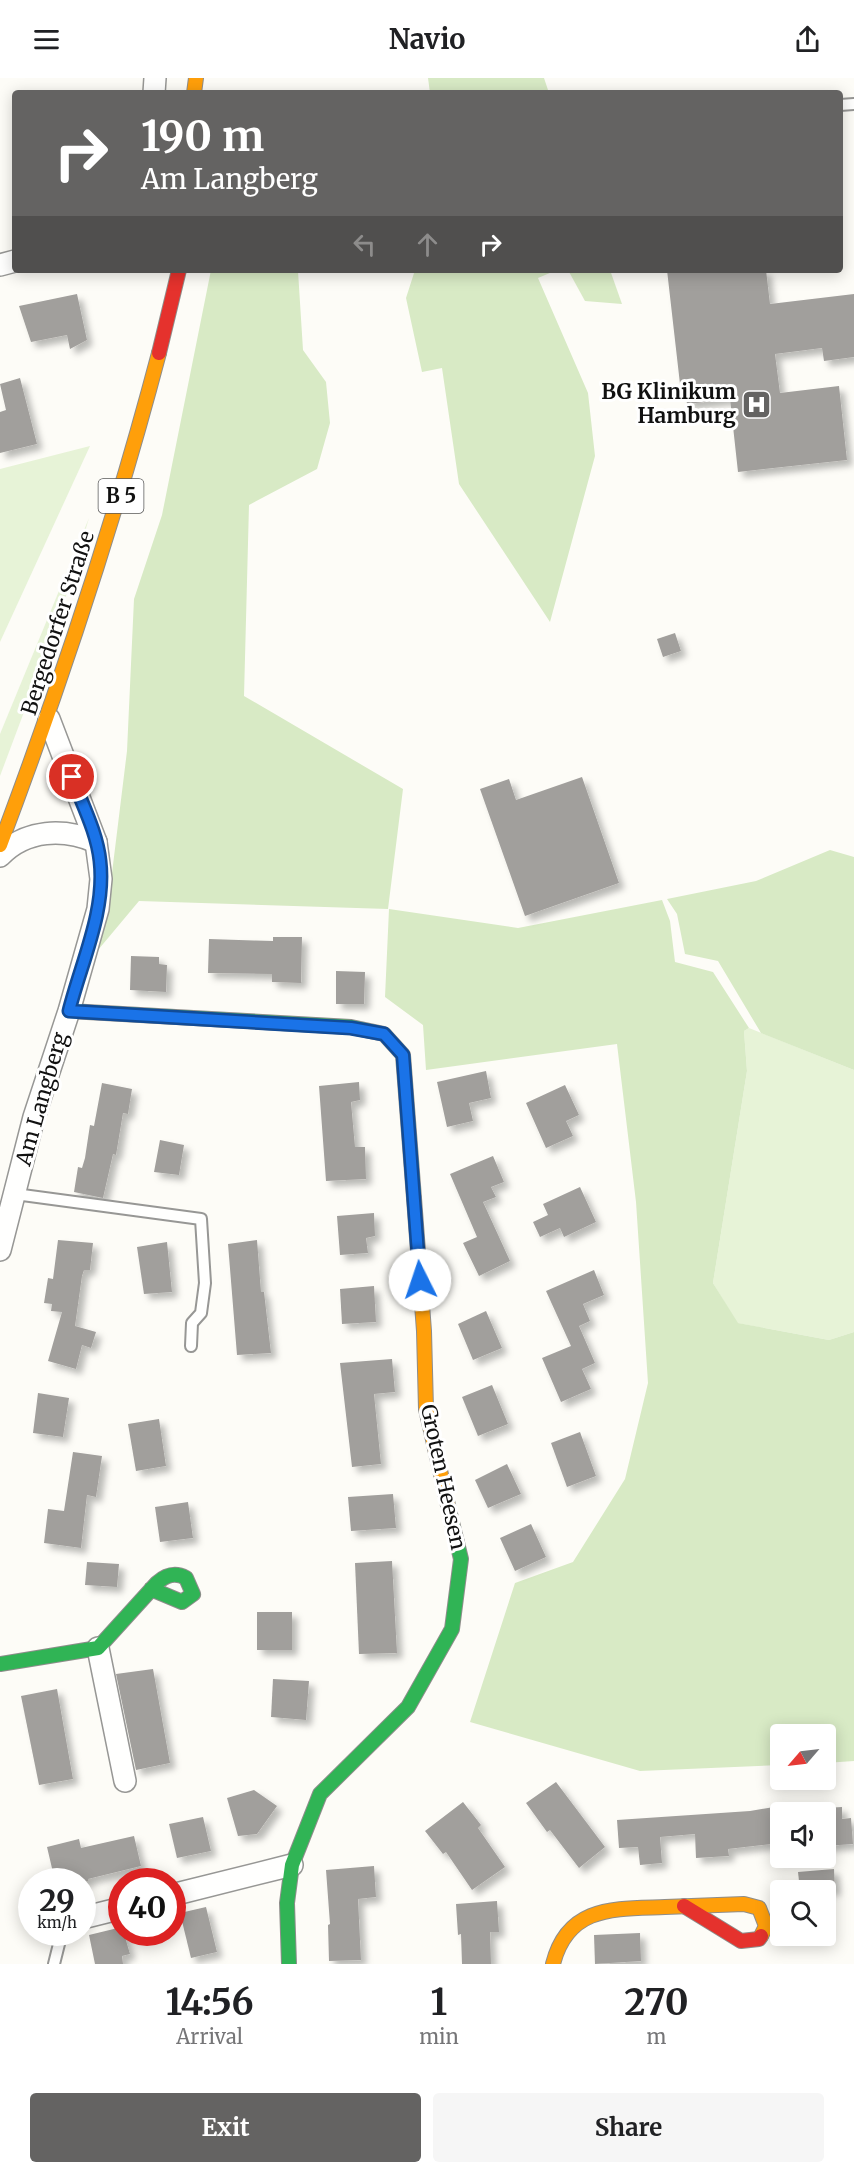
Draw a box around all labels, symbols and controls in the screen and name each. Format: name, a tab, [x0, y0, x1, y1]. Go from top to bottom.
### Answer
text: Navio	[389, 22, 465, 56]
icon: menu	[30, 23, 63, 56]
icon: share	[791, 23, 824, 56]
text: 190 m	[141, 110, 264, 162]
icon: right	[42, 114, 120, 192]
text: Am Langberg	[141, 162, 318, 196]
icon: left	[348, 228, 381, 261]
icon: ahead	[411, 228, 444, 261]
icon: right	[474, 228, 507, 261]
place label: BG Klinikum Hamburg	[601, 378, 736, 429]
hospital icon: BG Klinikum Hamburg	[741, 388, 773, 420]
road number: B 5	[98, 479, 144, 513]
street label: Bergedorfer Straße	[15, 527, 100, 718]
pin	[46, 751, 97, 802]
icon: arrive	[55, 760, 88, 793]
street label: Am Langberg	[9, 1029, 74, 1170]
position arrow	[388, 1248, 452, 1312]
street label: Groten Heesen	[415, 1402, 472, 1552]
north arrow	[770, 1724, 836, 1790]
map controls	[770, 1724, 836, 1946]
button: sound	[770, 1802, 836, 1868]
speed limit sign: 40	[108, 1868, 186, 1946]
button: search	[770, 1880, 836, 1946]
text: 29	[39, 1881, 75, 1919]
text: km/h	[37, 1913, 77, 1932]
text: 14:56	[165, 1980, 254, 2025]
text: 1	[431, 1980, 447, 2025]
text: 270	[624, 1980, 688, 2025]
text: Arrival	[176, 2024, 243, 2049]
text: min	[419, 2024, 459, 2049]
text: m	[646, 2024, 666, 2049]
button: Exit	[30, 2093, 421, 2162]
button: Share	[433, 2093, 824, 2162]

